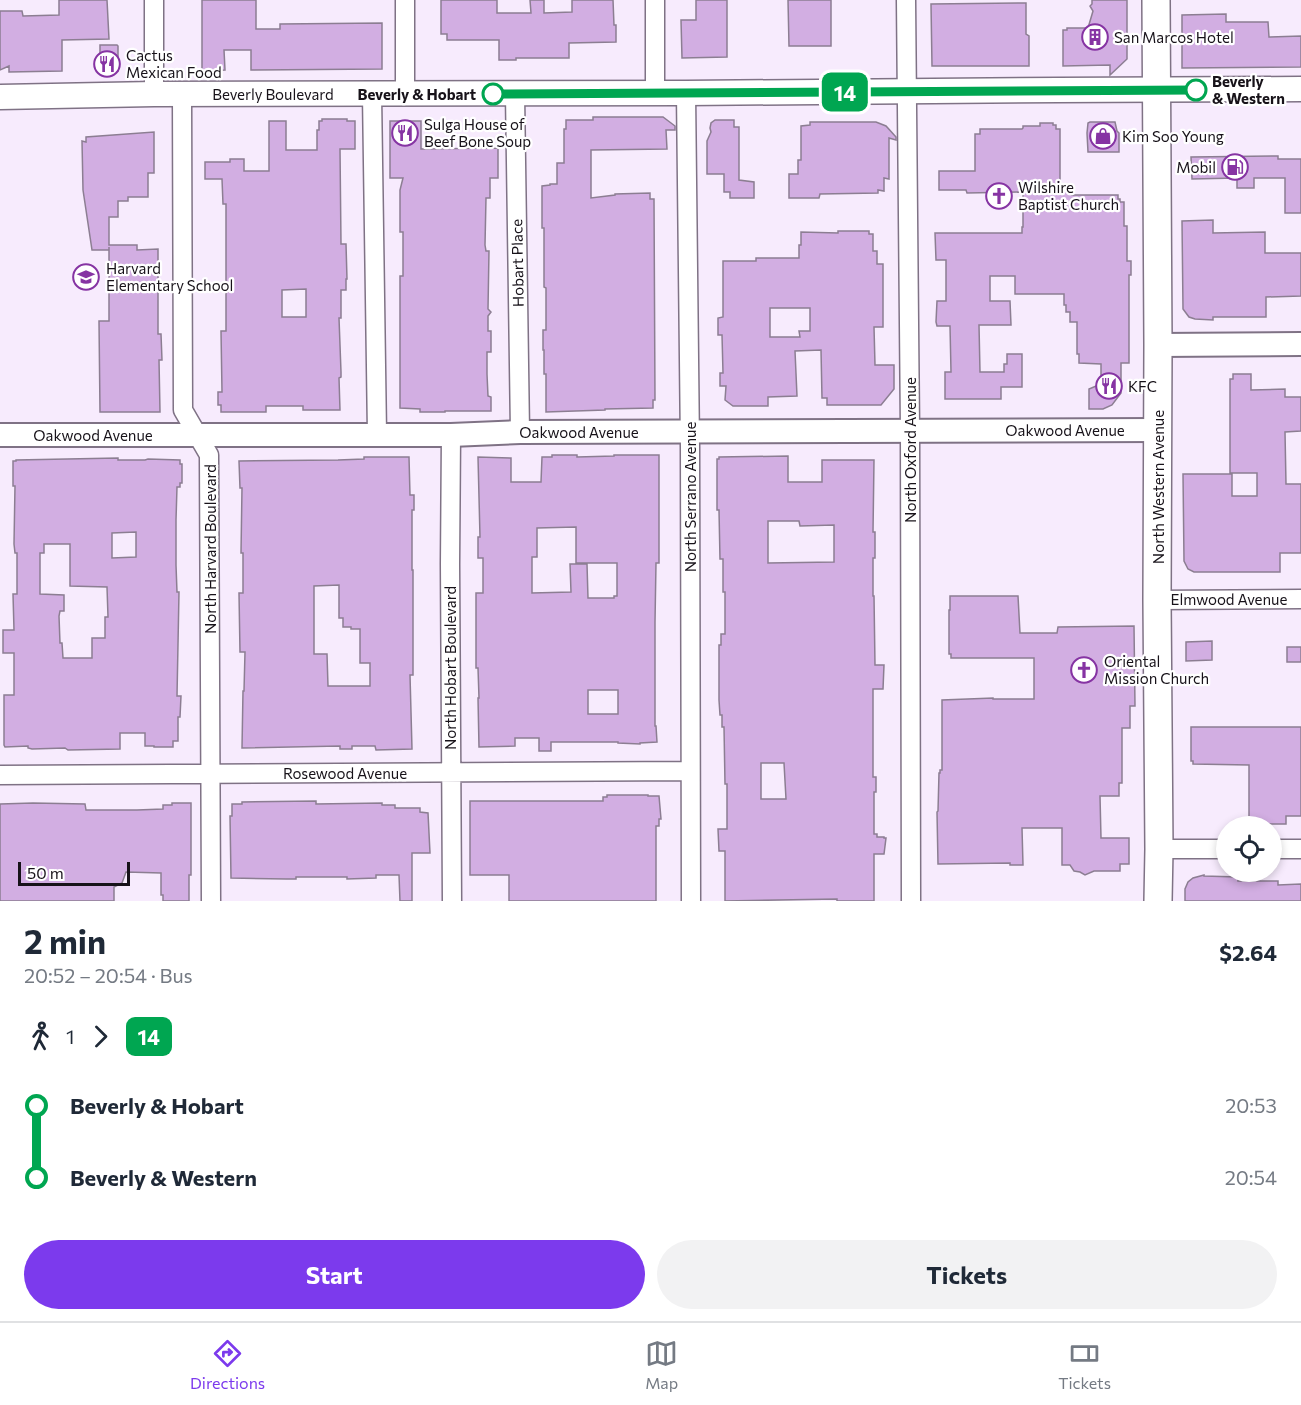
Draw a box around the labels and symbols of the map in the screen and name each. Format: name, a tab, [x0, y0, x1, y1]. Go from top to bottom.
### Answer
building icon: San Marcos Hotel	[1080, 22, 1110, 52]
place label: San Marcos Hotel	[1114, 28, 1234, 46]
place label: Cactus Mexican Food	[126, 46, 222, 81]
restaurant icon: Cactus Mexican Food	[92, 49, 122, 79]
line badge: 14	[818, 72, 872, 112]
place label: Beverly & Western	[1212, 72, 1285, 107]
marker: Beverly & Western	[1185, 79, 1207, 101]
marker: Beverly & Hobart	[482, 83, 504, 105]
street label: Beverly Boulevard	[212, 85, 334, 103]
place label: Beverly & Hobart	[357, 85, 476, 103]
place label: Sulga House of Beef Bone Soup	[424, 115, 531, 150]
restaurant icon: Sulga House of Beef Bone Soup	[390, 118, 420, 148]
shop icon: Kim Soo Young	[1088, 121, 1118, 151]
place label: Kim Soo Young	[1122, 127, 1224, 145]
fuel station icon: Mobil	[1220, 152, 1250, 182]
place label: Mobil	[1176, 158, 1216, 176]
place label: Wilshire Baptist Church	[1018, 178, 1119, 213]
church icon: Wilshire Baptist Church	[984, 181, 1014, 211]
street label: Hobart Place	[507, 219, 527, 307]
place label: Harvard Elementary School	[106, 259, 233, 294]
school or university icon: Harvard Elementary School	[71, 262, 101, 292]
restaurant icon: KFC	[1094, 371, 1124, 401]
street label: North Oxford Avenue	[901, 377, 919, 523]
place label: KFC	[1128, 377, 1157, 395]
street label: North Western Avenue	[1149, 410, 1167, 564]
street label: Oakwood Avenue	[1005, 421, 1125, 439]
street label: North Serrano Avenue	[681, 422, 699, 572]
street label: Oakwood Avenue	[519, 423, 639, 441]
street label: Oakwood Avenue	[33, 426, 153, 444]
street label: North Harvard Boulevard	[201, 464, 219, 634]
street label: North Hobart Boulevard	[441, 586, 459, 750]
street label: Elmwood Avenue	[1171, 590, 1287, 608]
place label: Oriental Mission Church	[1104, 652, 1209, 687]
church icon: Oriental Mission Church	[1069, 655, 1099, 685]
street label: Rosewood Avenue	[283, 764, 407, 782]
scale bar	[18, 859, 130, 886]

